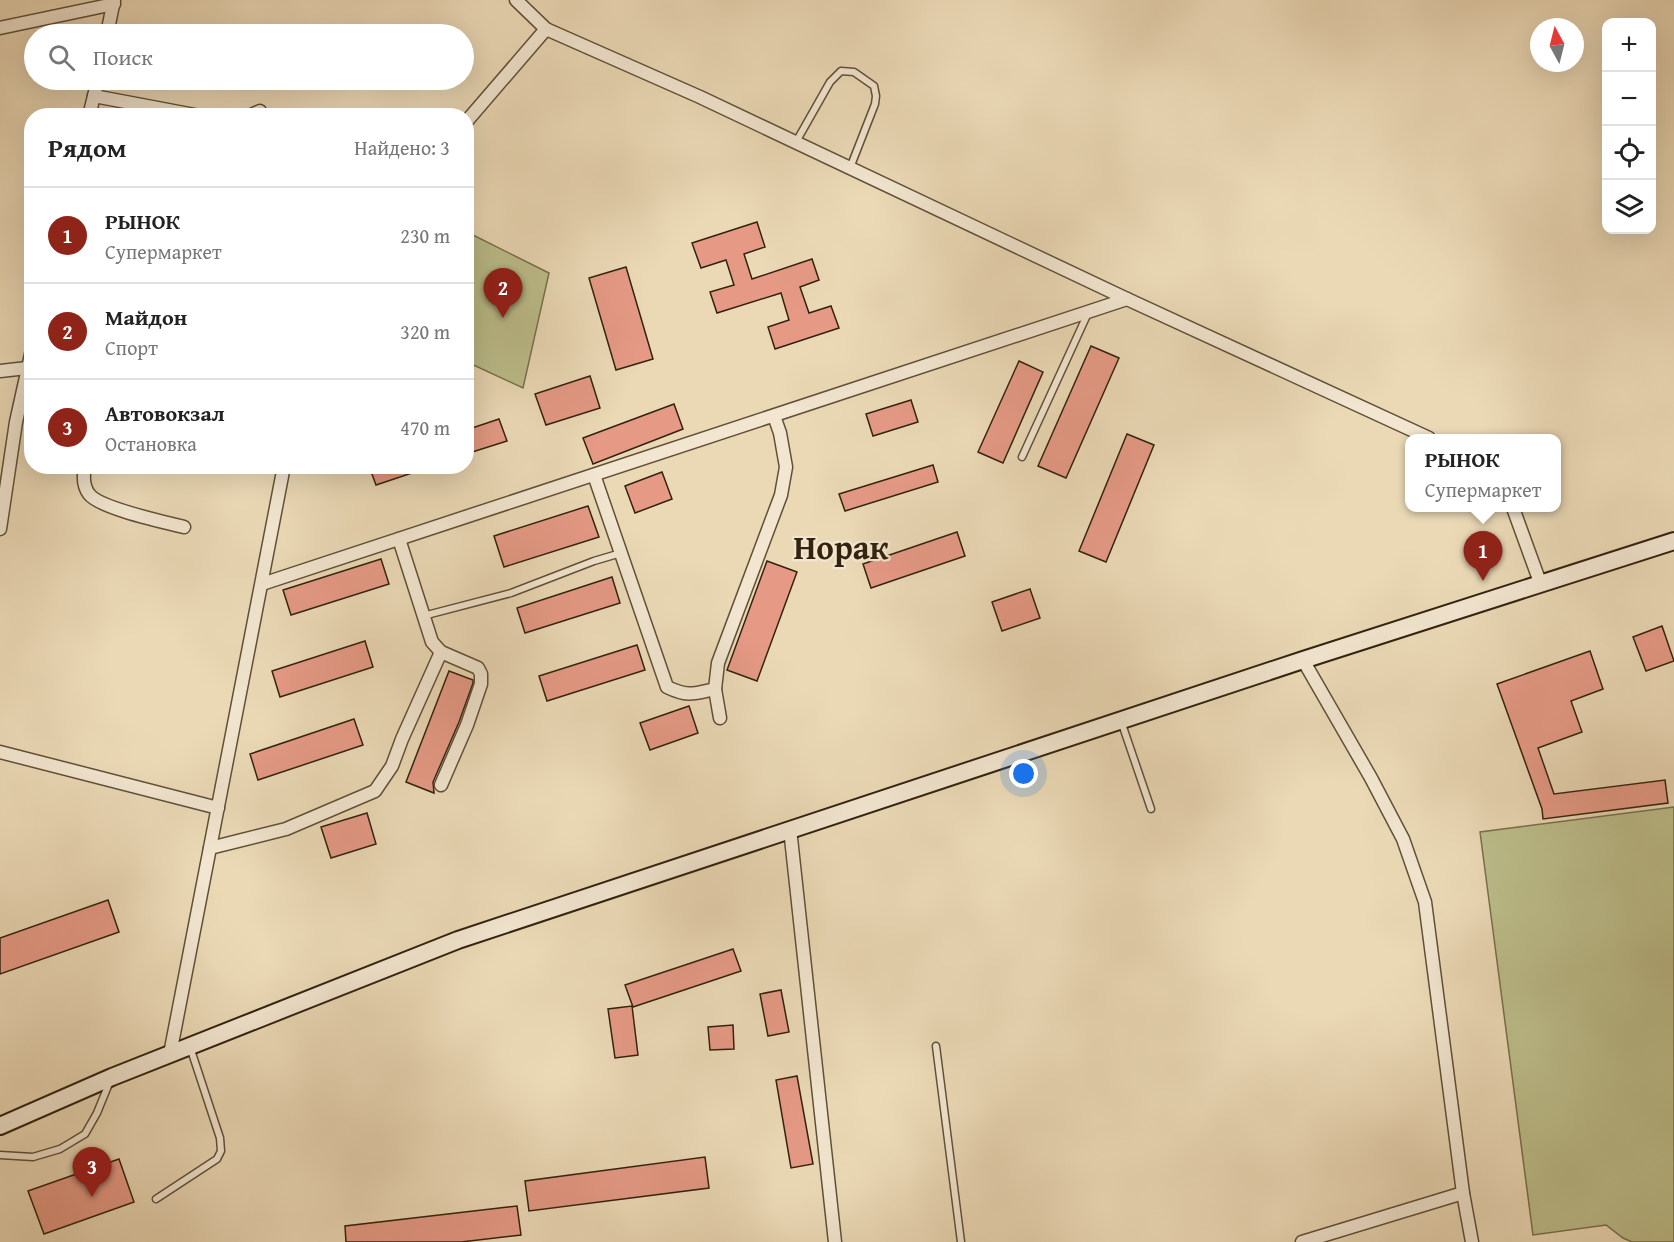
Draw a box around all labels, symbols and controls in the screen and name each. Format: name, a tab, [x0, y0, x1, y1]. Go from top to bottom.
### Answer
north arrow	[1530, 18, 1584, 72]
map controls	[1602, 18, 1656, 234]
button: +	[1602, 18, 1656, 72]
search box	[24, 24, 474, 90]
icon: search	[45, 41, 78, 74]
text: Поиск	[93, 41, 153, 73]
button: −	[1602, 72, 1656, 126]
button: locate	[1602, 126, 1656, 180]
text: Рядом	[48, 128, 126, 167]
text: Найдено: 3	[354, 133, 450, 162]
button: layers	[1602, 180, 1656, 234]
text: РЫНОК	[105, 205, 180, 237]
text: 1	[62, 221, 73, 250]
text: 230 m	[400, 221, 450, 250]
text: Супермаркет	[105, 237, 222, 266]
pin: 2	[484, 268, 522, 318]
text: Майдон	[105, 301, 187, 333]
text: 2	[62, 317, 73, 346]
text: 320 m	[400, 317, 450, 346]
text: Спорт	[105, 333, 158, 362]
text: Автовокзал	[105, 397, 225, 429]
text: 3	[62, 413, 73, 442]
text: 470 m	[400, 413, 450, 442]
text: Остановка	[105, 429, 197, 458]
popup	[1405, 434, 1561, 512]
text: РЫНОК	[1425, 443, 1500, 475]
text: Супермаркет	[1425, 475, 1541, 504]
district label: Норак	[793, 523, 889, 571]
pin: 1	[1464, 532, 1502, 581]
your location	[1009, 759, 1038, 788]
pin: 3	[72, 1148, 112, 1197]

